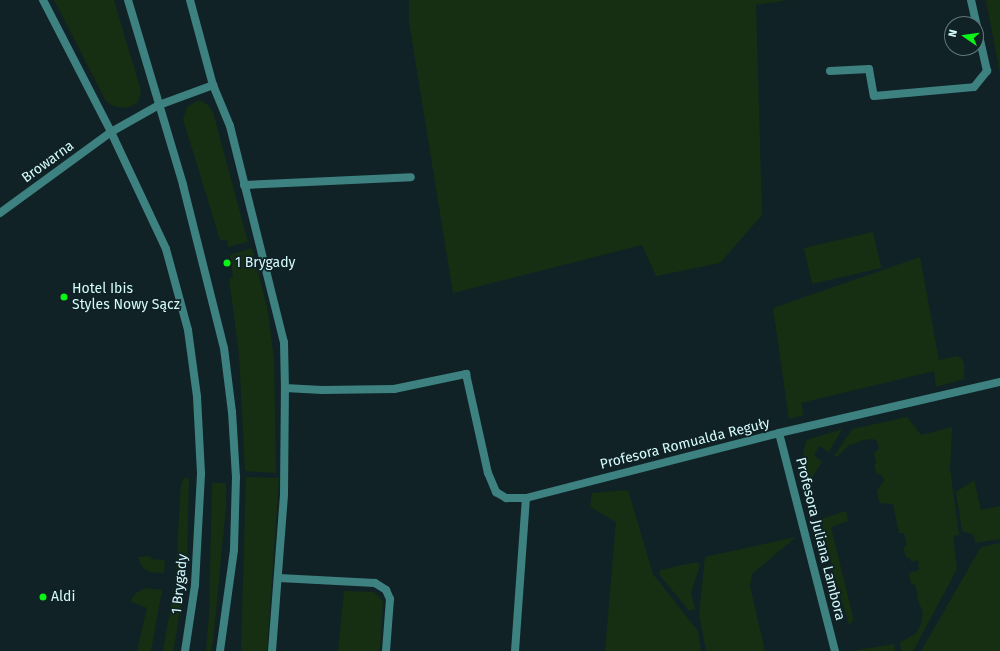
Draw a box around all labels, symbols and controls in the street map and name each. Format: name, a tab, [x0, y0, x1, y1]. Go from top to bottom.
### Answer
north arrow	[944, 16, 984, 56]
text: N	[946, 28, 960, 38]
street label: Browarna	[19, 137, 77, 187]
place label: 1 Brygady	[235, 255, 295, 271]
marker: 1 Brygady	[222, 258, 232, 268]
place label: Hotel Ibis Styles Nowy Sącz	[72, 281, 180, 314]
marker: Hotel Ibis Styles Nowy Sącz	[59, 292, 69, 302]
street label: Profesora Romualda Reguły	[598, 415, 772, 473]
street label: Profesora Juliana Lambora	[792, 456, 848, 622]
street label: 1 Brygady	[168, 553, 192, 615]
place label: Aldi	[51, 589, 75, 605]
marker: Aldi	[38, 592, 48, 602]

